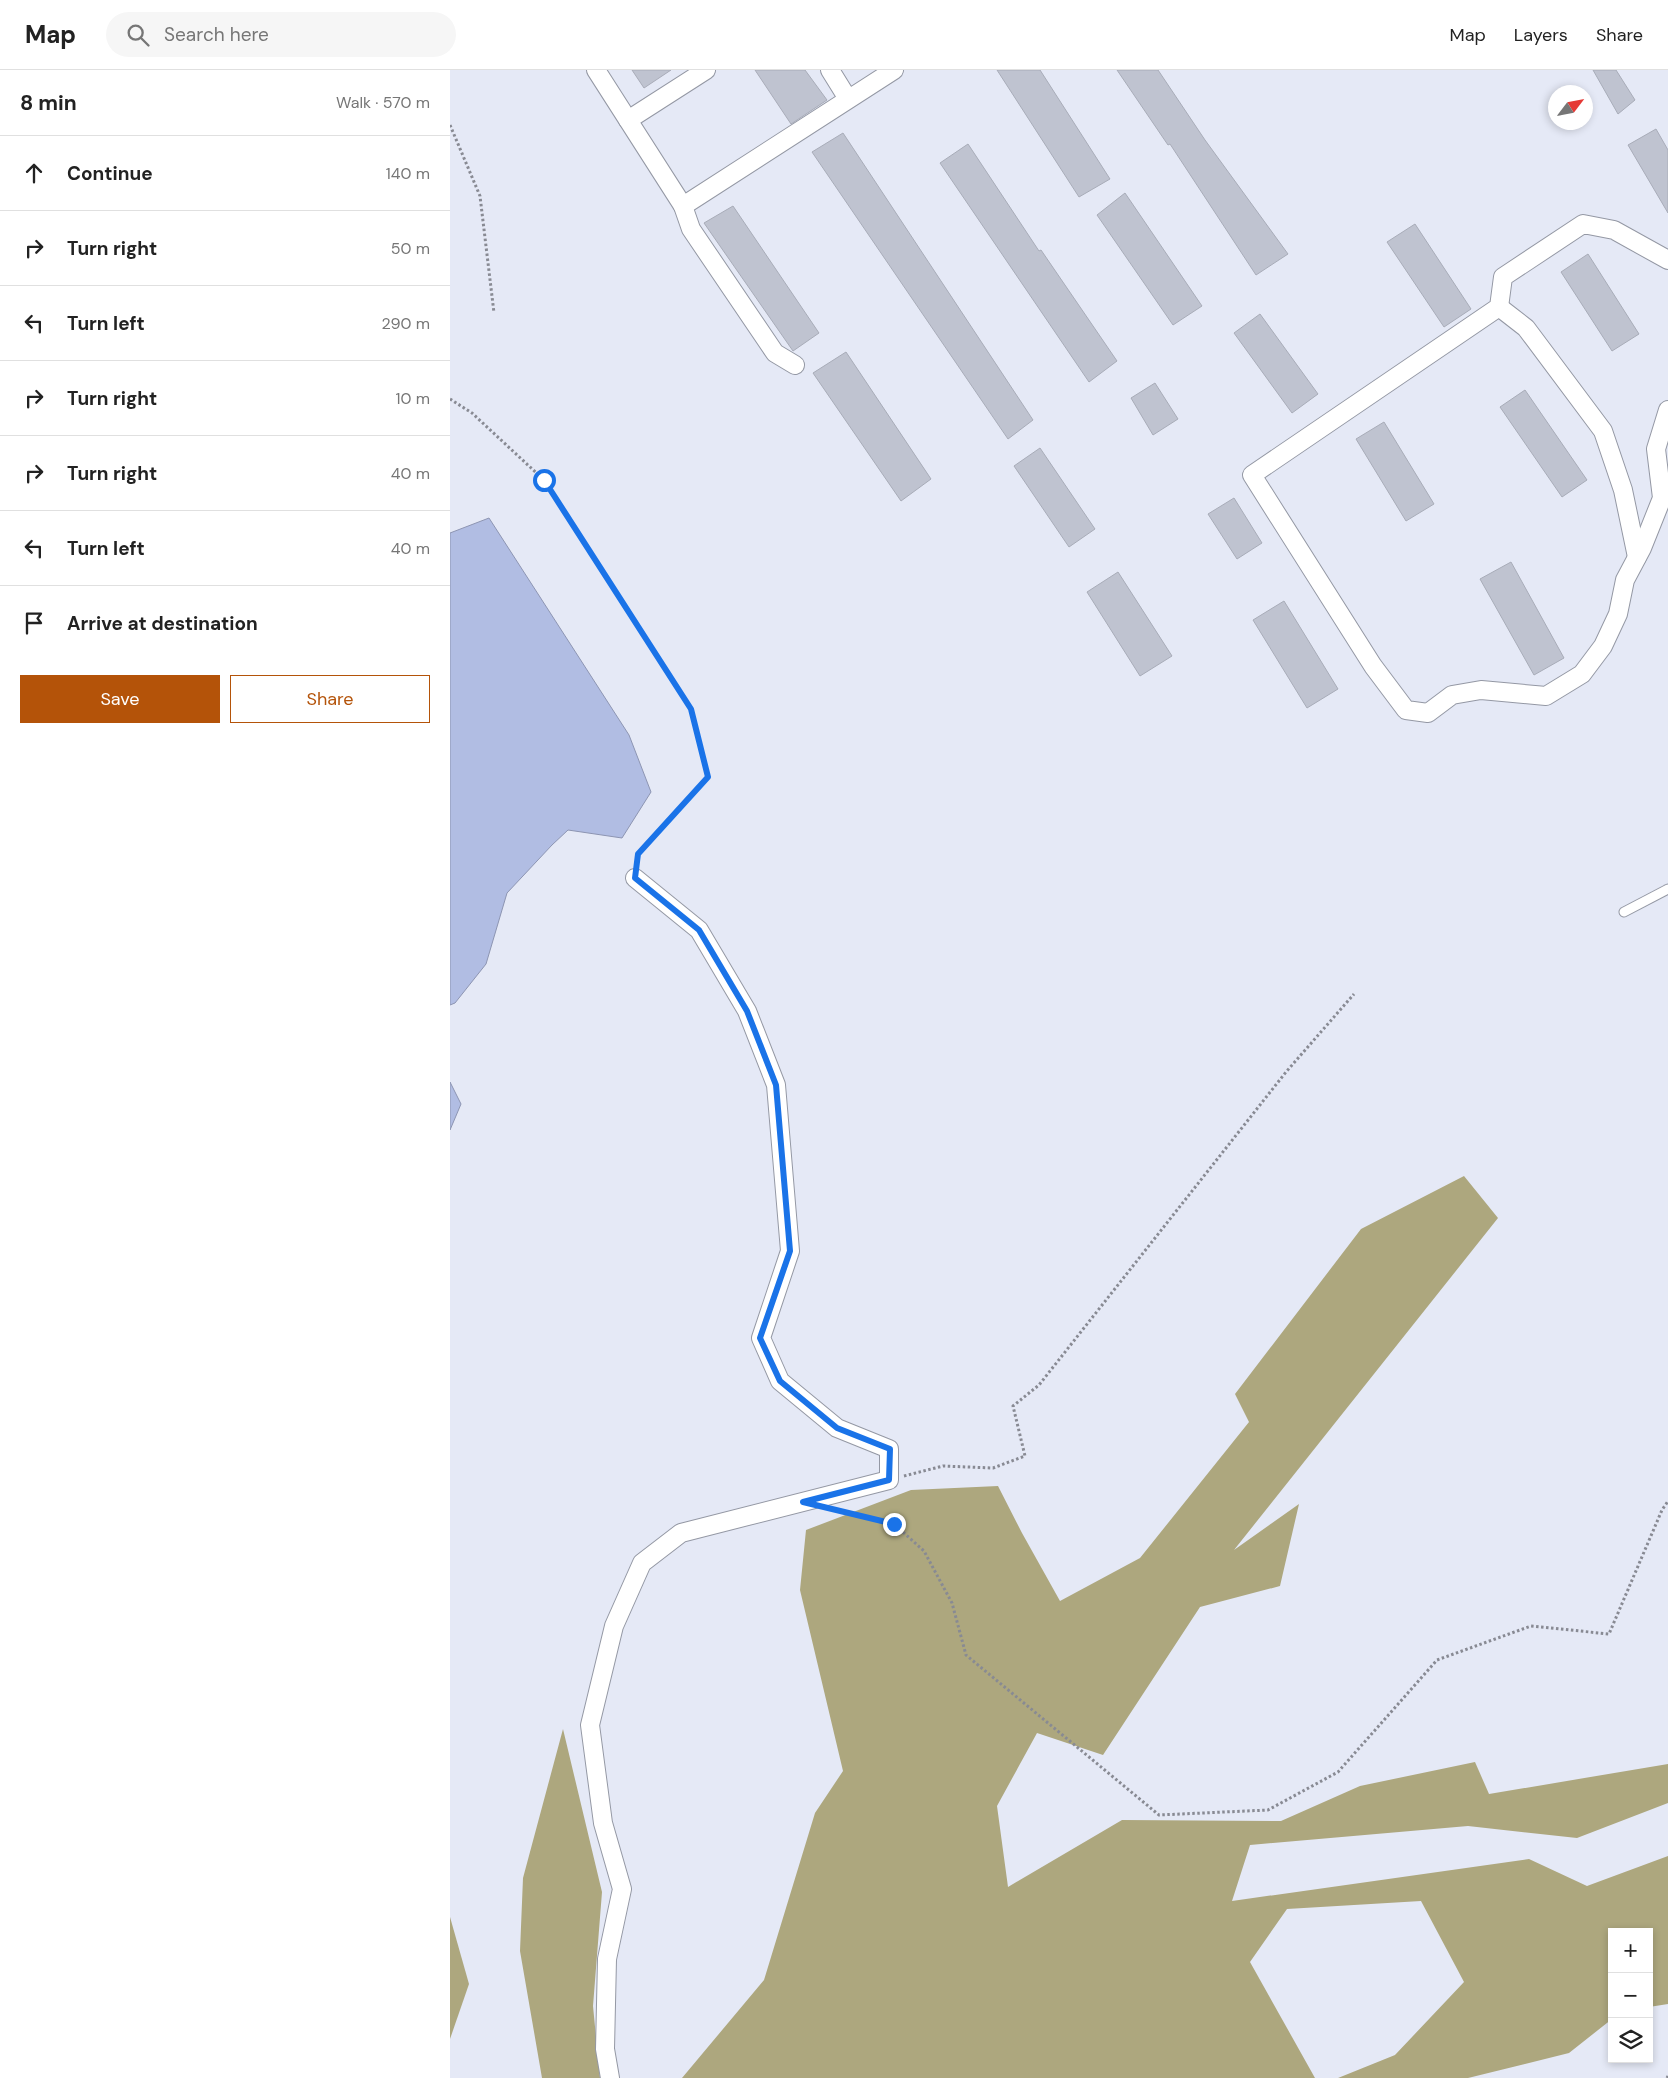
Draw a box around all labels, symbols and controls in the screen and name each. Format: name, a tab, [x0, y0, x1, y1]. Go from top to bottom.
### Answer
search box	[106, 12, 456, 57]
text: Map	[25, 19, 76, 50]
icon: search	[124, 21, 152, 49]
text: Search here	[164, 22, 269, 47]
text: Map	[1450, 23, 1486, 47]
text: Layers	[1514, 23, 1568, 47]
text: Share	[1596, 23, 1643, 47]
north arrow	[1548, 85, 1593, 130]
text: 8 min	[20, 89, 77, 117]
text: Walk · 570 m	[336, 92, 430, 113]
icon: ahead	[20, 159, 48, 187]
text: Continue	[67, 161, 153, 186]
text: 140 m	[386, 163, 430, 184]
icon: right	[20, 234, 48, 262]
text: Turn right	[67, 236, 157, 261]
text: 50 m	[391, 238, 430, 259]
icon: left	[20, 309, 48, 337]
text: Turn left	[67, 311, 145, 336]
text: 290 m	[381, 313, 430, 334]
icon: right	[20, 384, 48, 412]
text: Turn right	[67, 386, 157, 411]
text: 10 m	[396, 388, 430, 409]
icon: right	[20, 459, 48, 487]
text: Turn right	[67, 461, 157, 486]
text: 40 m	[391, 463, 430, 484]
route start	[533, 469, 556, 492]
icon: left	[20, 534, 48, 562]
text: Turn left	[67, 536, 145, 561]
text: 40 m	[391, 538, 430, 559]
icon: arrive	[20, 609, 48, 637]
text: Arrive at destination	[67, 611, 258, 636]
button: Save	[20, 675, 220, 723]
button: Share	[230, 675, 430, 723]
route end	[883, 1513, 906, 1536]
map controls	[1608, 1928, 1653, 2063]
button: +	[1608, 1928, 1653, 1973]
button: −	[1608, 1973, 1653, 2018]
button: layers	[1608, 2018, 1653, 2063]

